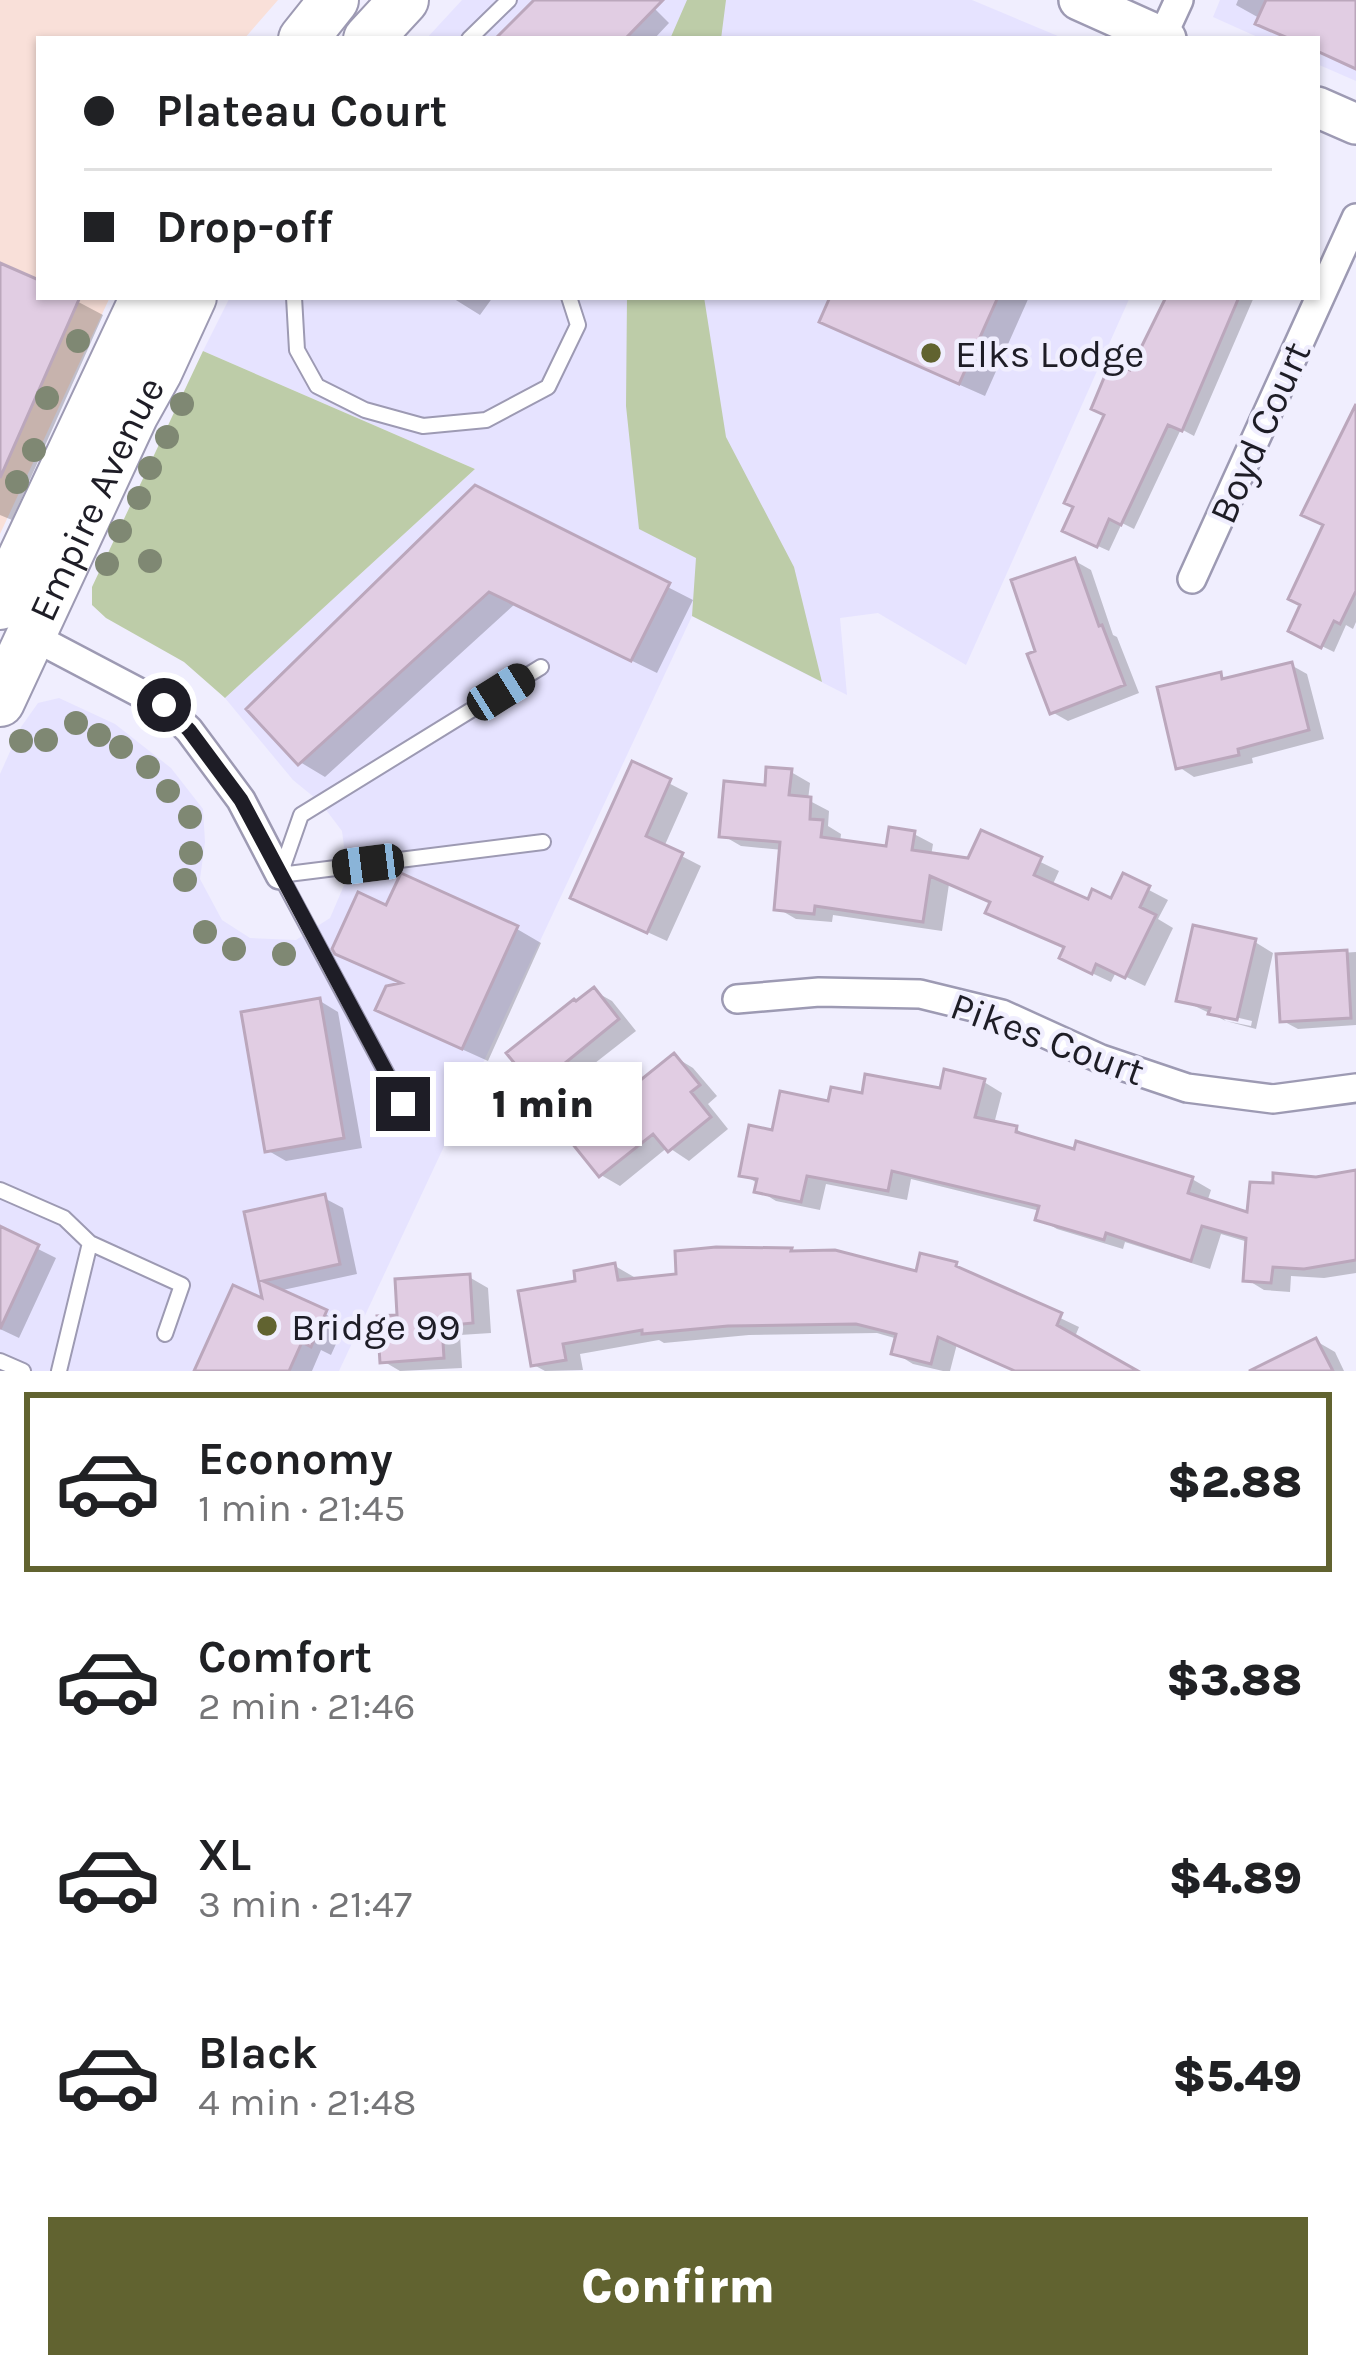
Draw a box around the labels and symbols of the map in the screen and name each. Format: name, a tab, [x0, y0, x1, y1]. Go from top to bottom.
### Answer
place label: Elks Lodge	[955, 331, 1144, 377]
street label: Boyd Court	[1200, 335, 1320, 530]
marker: Elks Lodge	[918, 340, 944, 366]
street label: Empire Avenue	[19, 369, 174, 628]
car	[461, 658, 541, 726]
route start	[137, 678, 191, 732]
car	[330, 842, 406, 886]
street label: Pikes Court	[945, 983, 1151, 1095]
callout: 1 min	[445, 1062, 643, 1146]
route end	[376, 1077, 430, 1131]
place label: Bridge 99	[291, 1304, 461, 1350]
marker: Bridge 99	[254, 1313, 280, 1339]

